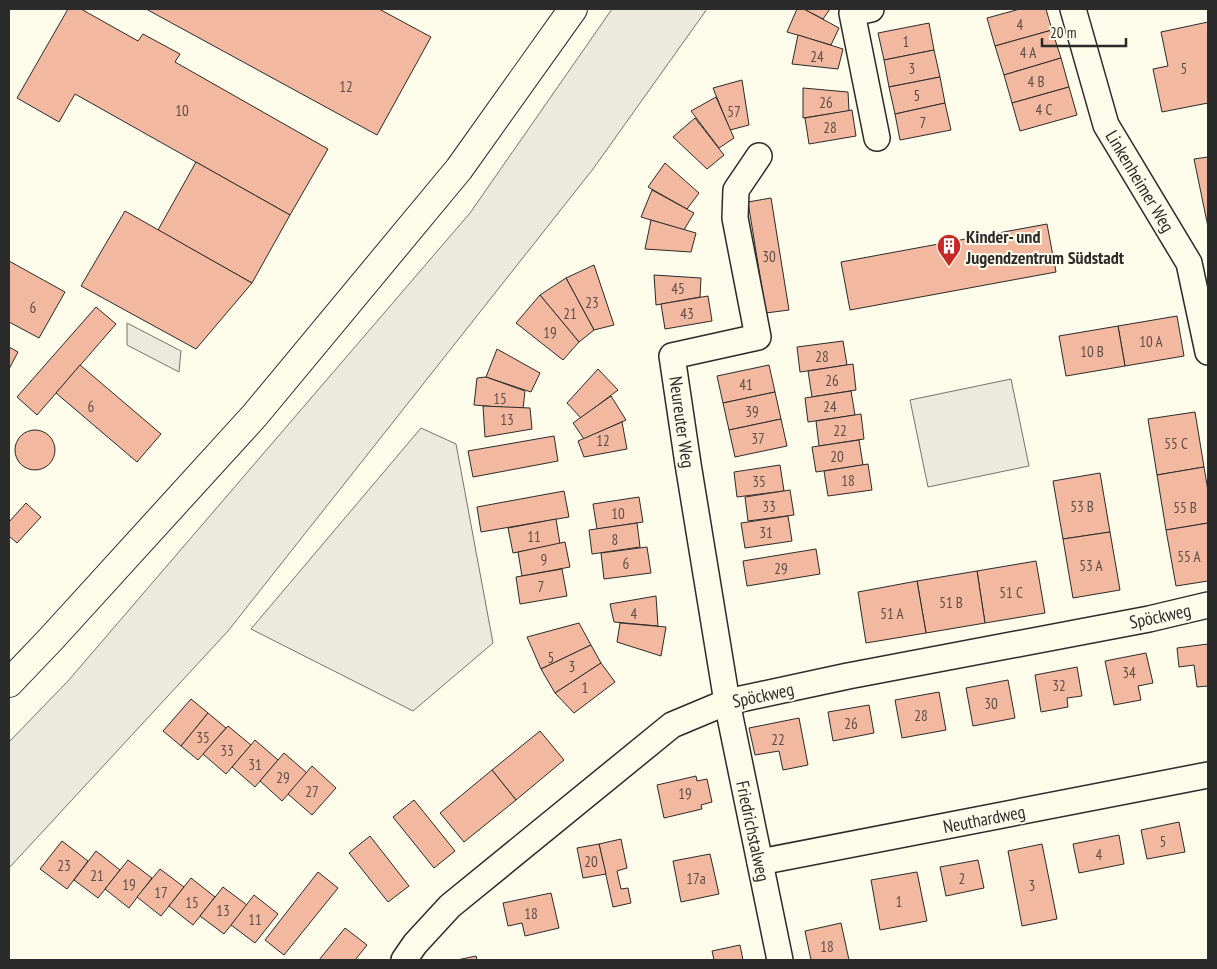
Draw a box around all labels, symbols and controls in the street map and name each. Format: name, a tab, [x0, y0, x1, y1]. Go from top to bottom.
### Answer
house number: 4	[1017, 15, 1024, 34]
scale bar	[1042, 15, 1126, 47]
text: 20 m	[1050, 23, 1076, 42]
house number: 1	[903, 32, 909, 51]
house number: 4 A	[1020, 43, 1037, 62]
house number: 24	[810, 47, 824, 66]
house number: 3	[909, 59, 915, 78]
house number: 5	[1181, 59, 1187, 78]
house number: 4 B	[1028, 72, 1045, 91]
house number: 12	[339, 77, 353, 96]
house number: 5	[914, 86, 920, 105]
house number: 26	[819, 93, 833, 112]
house number: 4 C	[1036, 100, 1053, 119]
house number: 10	[175, 101, 189, 120]
house number: 57	[727, 102, 741, 121]
house number: 7	[920, 113, 926, 132]
house number: 28	[823, 118, 837, 137]
street label: Linkenheimer Weg	[1101, 126, 1179, 236]
place label: Kinder- und Jugendzentrum Südstadt	[965, 225, 1125, 269]
building icon: Kinder- und Jugendzentrum Südstadt	[936, 233, 962, 267]
house number: 30	[762, 247, 776, 266]
house number: 45	[671, 279, 685, 298]
house number: 23	[585, 293, 599, 312]
house number: 6	[30, 298, 37, 317]
house number: 21	[563, 304, 577, 323]
house number: 43	[680, 304, 694, 323]
house number: 19	[543, 323, 557, 342]
house number: 10 A	[1139, 332, 1164, 351]
house number: 10 B	[1080, 342, 1104, 361]
house number: 28	[815, 347, 829, 366]
house number: 26	[825, 371, 839, 390]
street label: Neureuter Weg	[664, 375, 700, 469]
house number: 41	[739, 375, 753, 394]
house number: 15	[493, 389, 507, 408]
house number: 6	[88, 397, 95, 416]
house number: 24	[823, 397, 837, 416]
house number: 39	[745, 402, 759, 421]
house number: 13	[500, 410, 514, 429]
house number: 22	[833, 421, 847, 440]
house number: 37	[751, 429, 765, 448]
house number: 12	[596, 431, 610, 450]
house number: 55 C	[1164, 434, 1188, 453]
house number: 20	[830, 447, 844, 466]
house number: 18	[841, 471, 855, 490]
house number: 35	[752, 472, 766, 491]
house number: 33	[762, 497, 776, 516]
house number: 53 B	[1070, 497, 1094, 516]
house number: 55 B	[1173, 498, 1197, 517]
house number: 10	[611, 504, 625, 523]
house number: 31	[759, 523, 773, 542]
house number: 11	[527, 527, 541, 546]
house number: 8	[612, 530, 618, 549]
house number: 55 A	[1177, 547, 1202, 566]
house number: 9	[541, 550, 547, 569]
house number: 6	[623, 554, 630, 573]
house number: 53 A	[1079, 556, 1104, 575]
house number: 29	[774, 559, 788, 578]
house number: 7	[538, 577, 544, 596]
house number: 51 C	[999, 583, 1023, 602]
house number: 51 B	[939, 593, 963, 612]
street label: Spöckweg	[1127, 598, 1193, 634]
house number: 4	[631, 604, 638, 623]
house number: 51 A	[880, 604, 905, 623]
house number: 5	[548, 648, 554, 667]
house number: 3	[569, 657, 575, 676]
house number: 34	[1122, 663, 1136, 682]
house number: 32	[1052, 676, 1066, 695]
street label: Spöckweg	[730, 677, 796, 713]
house number: 1	[582, 678, 588, 697]
house number: 30	[984, 694, 998, 713]
house number: 28	[914, 706, 928, 725]
house number: 26	[844, 714, 858, 733]
house number: 35	[196, 728, 210, 747]
house number: 22	[771, 730, 785, 749]
house number: 33	[220, 741, 234, 760]
house number: 31	[248, 755, 262, 774]
house number: 29	[276, 768, 290, 787]
street label: Friedrichstalweg	[731, 778, 775, 884]
house number: 27	[305, 782, 319, 801]
house number: 19	[678, 784, 692, 803]
street label: Neuthardweg	[941, 800, 1027, 838]
house number: 5	[1160, 832, 1166, 851]
house number: 4	[1096, 845, 1103, 864]
house number: 20	[584, 852, 598, 871]
house number: 23	[57, 856, 71, 875]
house number: 21	[90, 866, 104, 885]
house number: 17a	[686, 869, 706, 888]
house number: 2	[959, 869, 965, 888]
house number: 19	[122, 875, 136, 894]
house number: 3	[1029, 876, 1035, 895]
house number: 17	[154, 883, 168, 902]
house number: 1	[896, 892, 902, 911]
house number: 15	[185, 893, 199, 912]
house number: 13	[216, 901, 230, 920]
house number: 18	[524, 904, 538, 923]
house number: 11	[248, 910, 262, 929]
house number: 18	[820, 937, 834, 956]

